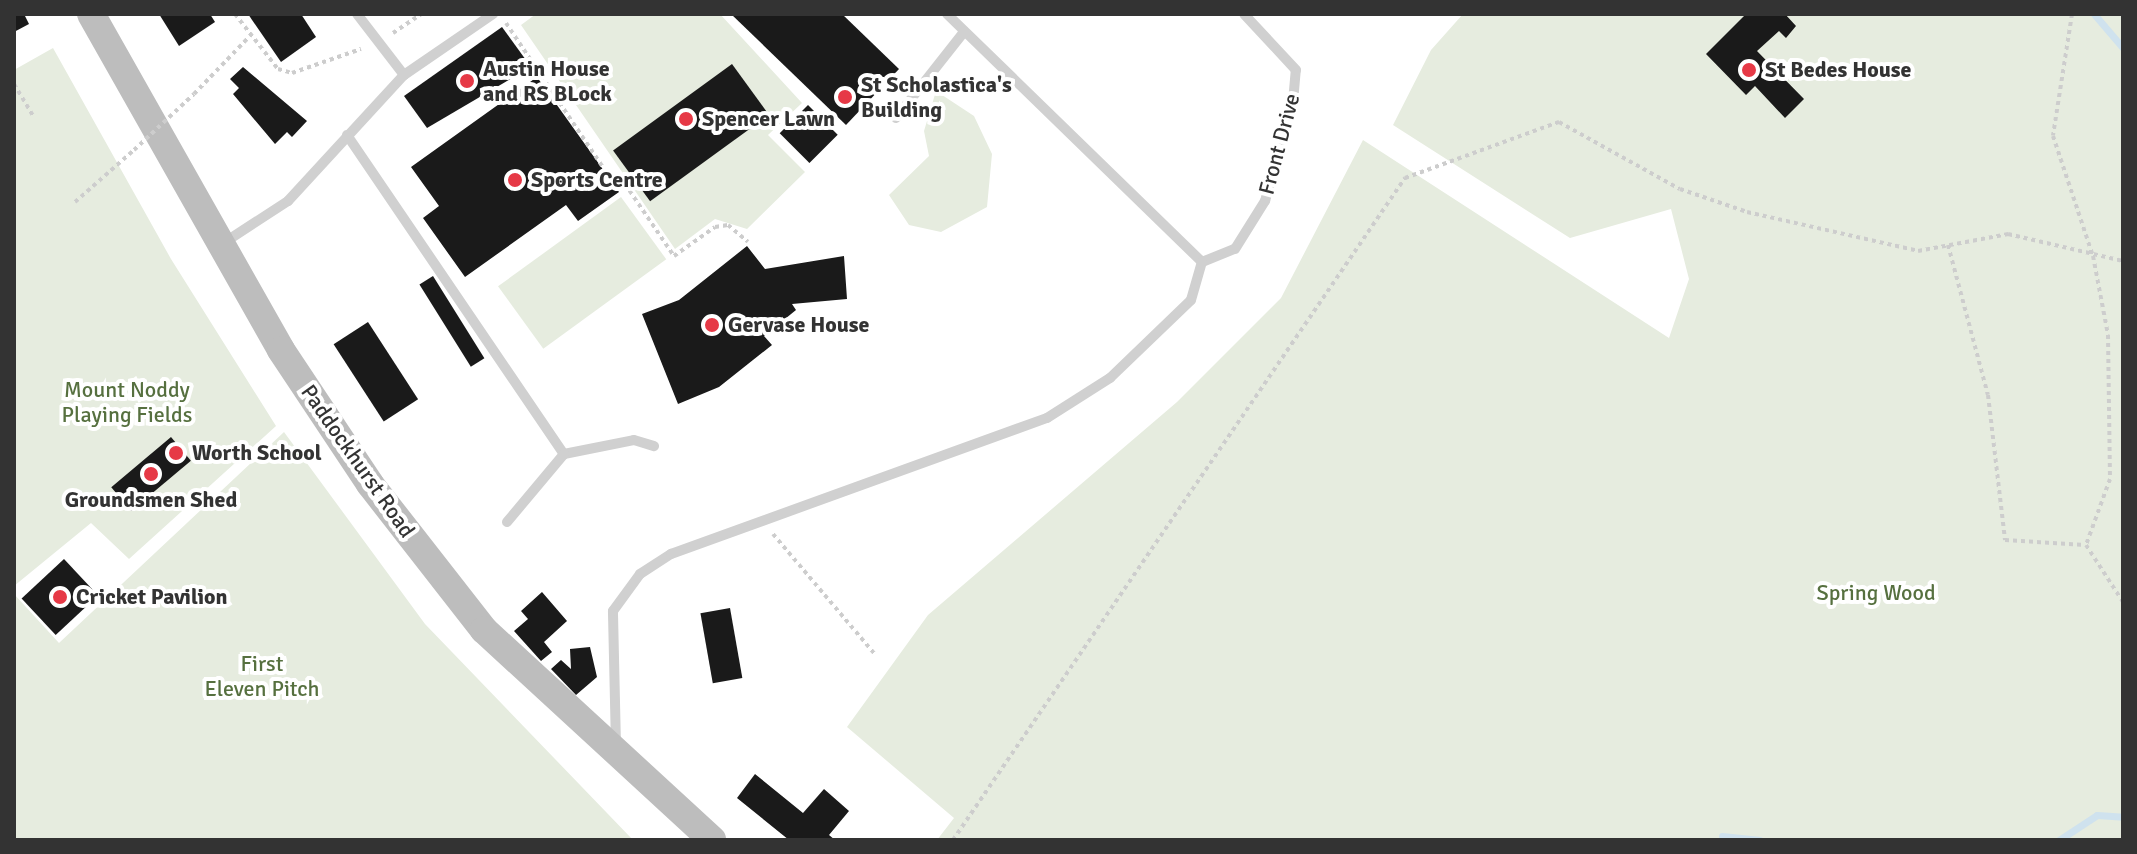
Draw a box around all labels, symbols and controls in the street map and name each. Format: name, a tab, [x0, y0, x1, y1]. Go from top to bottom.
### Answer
place label: Austin House and RS BLock	[483, 55, 612, 106]
place label: St Bedes House	[1765, 57, 1911, 83]
marker: St Bedes House	[1740, 61, 1758, 79]
place label: St Scholastica's Building	[861, 71, 1012, 122]
marker: Austin House and RS BLock	[458, 72, 476, 90]
marker: St Scholastica's Building	[836, 88, 854, 106]
street label: Front Drive	[1253, 90, 1305, 198]
place label: Spencer Lawn	[702, 106, 835, 132]
marker: Spencer Lawn	[677, 110, 695, 128]
place label: Sports Centre	[531, 167, 663, 193]
marker: Sports Centre	[506, 171, 524, 189]
place label: Gervase House	[728, 312, 869, 338]
marker: Gervase House	[703, 316, 721, 334]
park label: Mount Noddy Playing Fields	[62, 376, 192, 428]
street label: Paddockhurst Road	[295, 379, 421, 543]
place label: Worth School	[192, 440, 322, 466]
marker: Worth School	[167, 444, 185, 462]
marker: Groundsmen Shed	[142, 465, 160, 483]
place label: Groundsmen Shed	[65, 487, 237, 513]
park label: Spring Wood	[1816, 580, 1936, 606]
place label: Cricket Pavilion	[76, 584, 228, 610]
marker: Cricket Pavilion	[51, 588, 69, 606]
park label: First Eleven Pitch	[204, 650, 320, 702]

